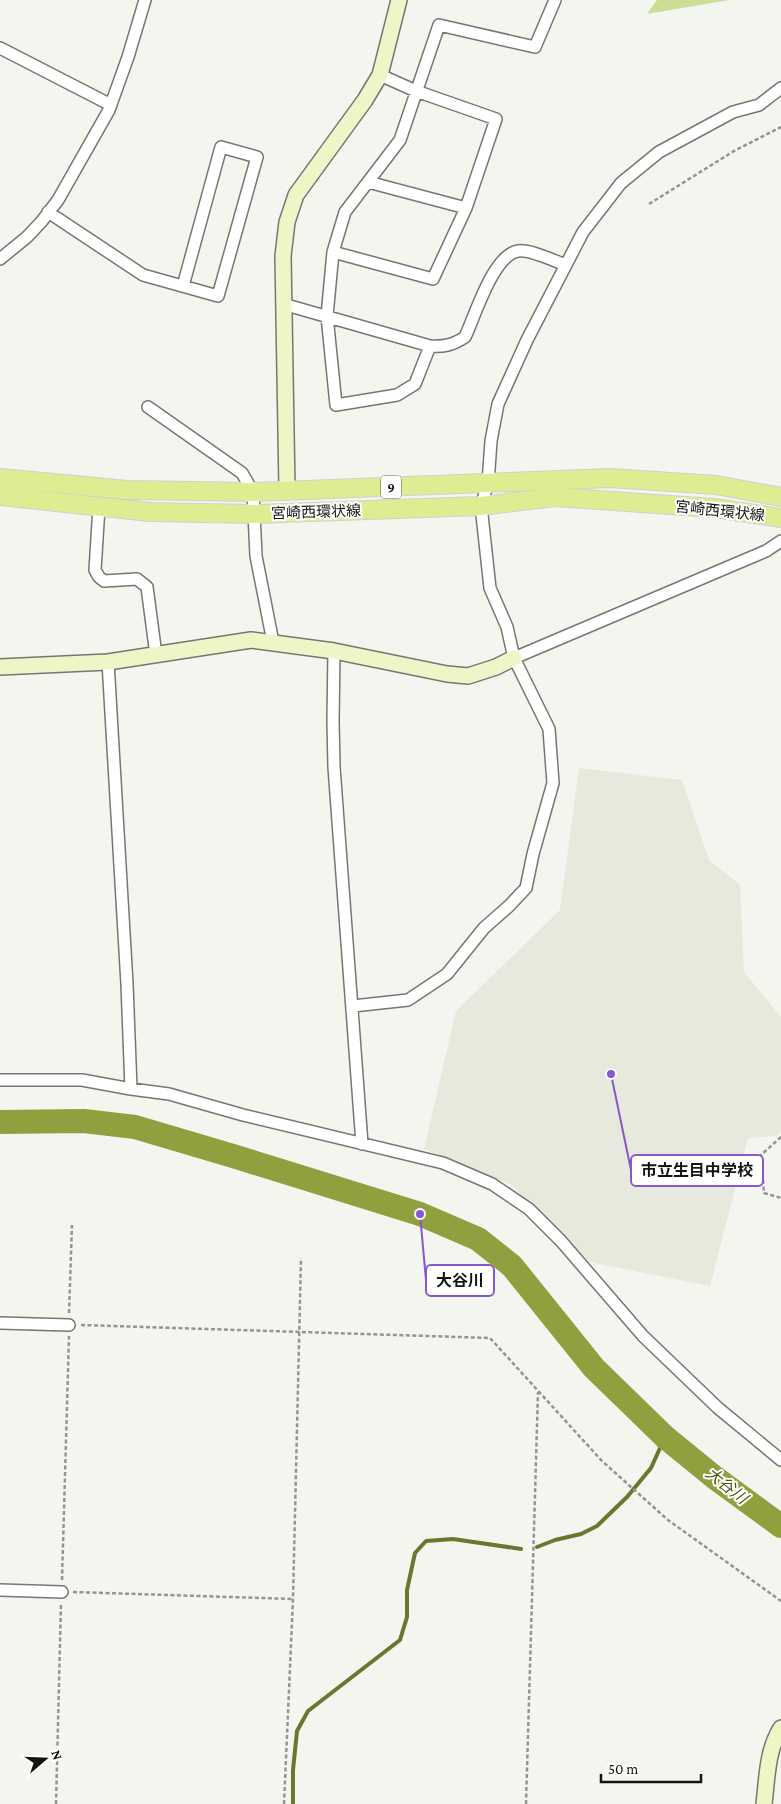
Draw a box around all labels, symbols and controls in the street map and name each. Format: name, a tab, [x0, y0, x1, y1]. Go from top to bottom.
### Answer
road number: 9	[381, 476, 401, 498]
street label: 宮崎西環状線	[674, 497, 766, 524]
street label: 宮崎西環状線	[271, 501, 361, 522]
callout: 市立生目中学校	[631, 1155, 763, 1186]
text: 市立生目中学校	[641, 1162, 753, 1179]
callout: 大谷川	[426, 1265, 494, 1296]
text: 大谷川	[436, 1272, 484, 1289]
water label: 大谷川	[703, 1464, 752, 1508]
north arrow	[20, 1734, 70, 1784]
text: N	[48, 1748, 67, 1762]
scale bar	[601, 1752, 701, 1784]
text: 50 m	[608, 1761, 638, 1777]

